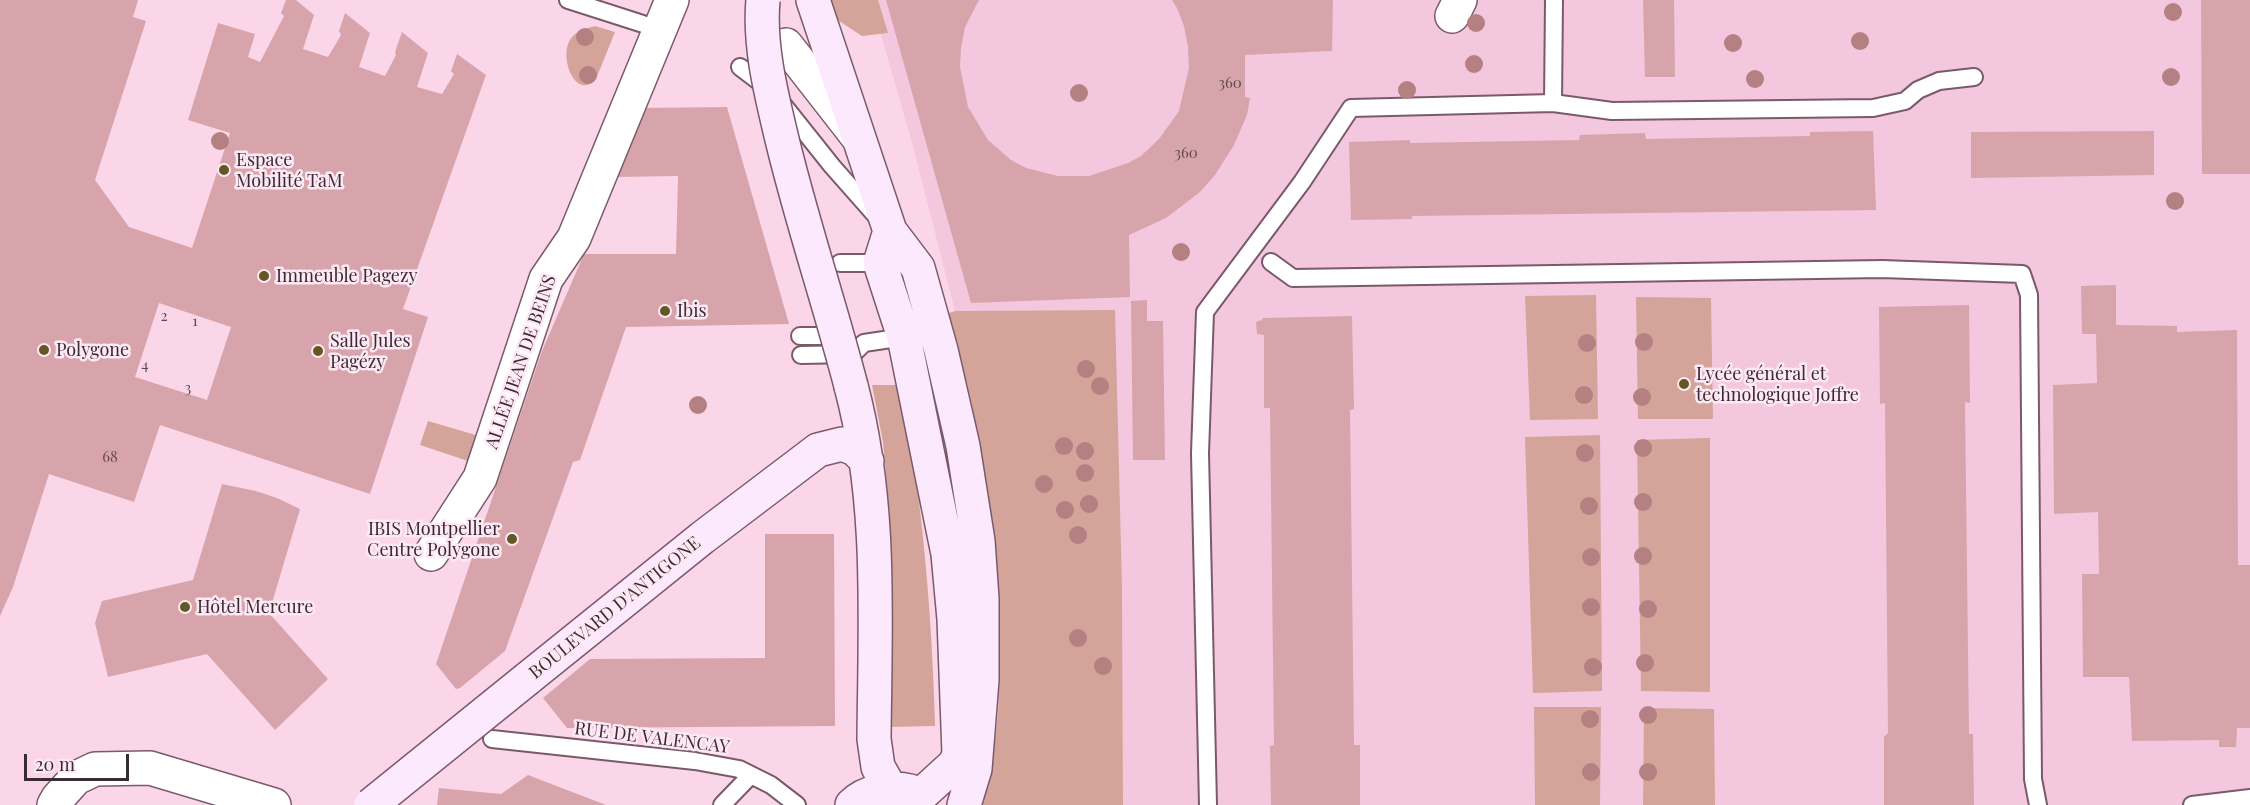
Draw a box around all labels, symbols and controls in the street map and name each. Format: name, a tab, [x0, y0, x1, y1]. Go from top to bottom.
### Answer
house number: 360	[1218, 74, 1242, 92]
house number: 360	[1174, 144, 1198, 162]
place label: Espace Mobilité TaM	[236, 149, 343, 192]
marker: Espace Mobilité TaM	[217, 163, 231, 177]
place label: Immeuble Pagezy	[276, 265, 418, 287]
marker: Immeuble Pagezy	[257, 269, 271, 283]
street label: ALLÉE JEAN DE BEINS	[481, 272, 561, 452]
place label: Ibis	[677, 300, 707, 322]
marker: Ibis	[658, 304, 672, 318]
house number: 2	[160, 307, 168, 325]
house number: 1	[192, 312, 198, 330]
place label: Salle Jules Pagézy	[330, 330, 411, 372]
place label: Polygone	[56, 339, 129, 361]
marker: Polygone	[37, 343, 51, 357]
marker: Salle Jules Pagézy	[311, 344, 325, 358]
house number: 4	[141, 356, 149, 374]
place label: Lycée général et technologique Joffre	[1696, 363, 1859, 406]
marker: Lycée général et technologique Joffre	[1677, 377, 1691, 391]
house number: 3	[185, 379, 191, 397]
house number: 68	[102, 448, 118, 466]
place label: IBIS Montpellier Centre Polygone	[367, 518, 500, 560]
marker: IBIS Montpellier Centre Polygone	[505, 532, 519, 546]
street label: BOULEVARD D'ANTIGONE	[525, 532, 705, 684]
place label: Hôtel Mercure	[197, 596, 313, 618]
marker: Hôtel Mercure	[178, 600, 192, 614]
street label: RUE DE VALENCAY	[573, 718, 731, 758]
scale bar	[27, 742, 132, 780]
text: 20 m	[35, 752, 75, 776]

